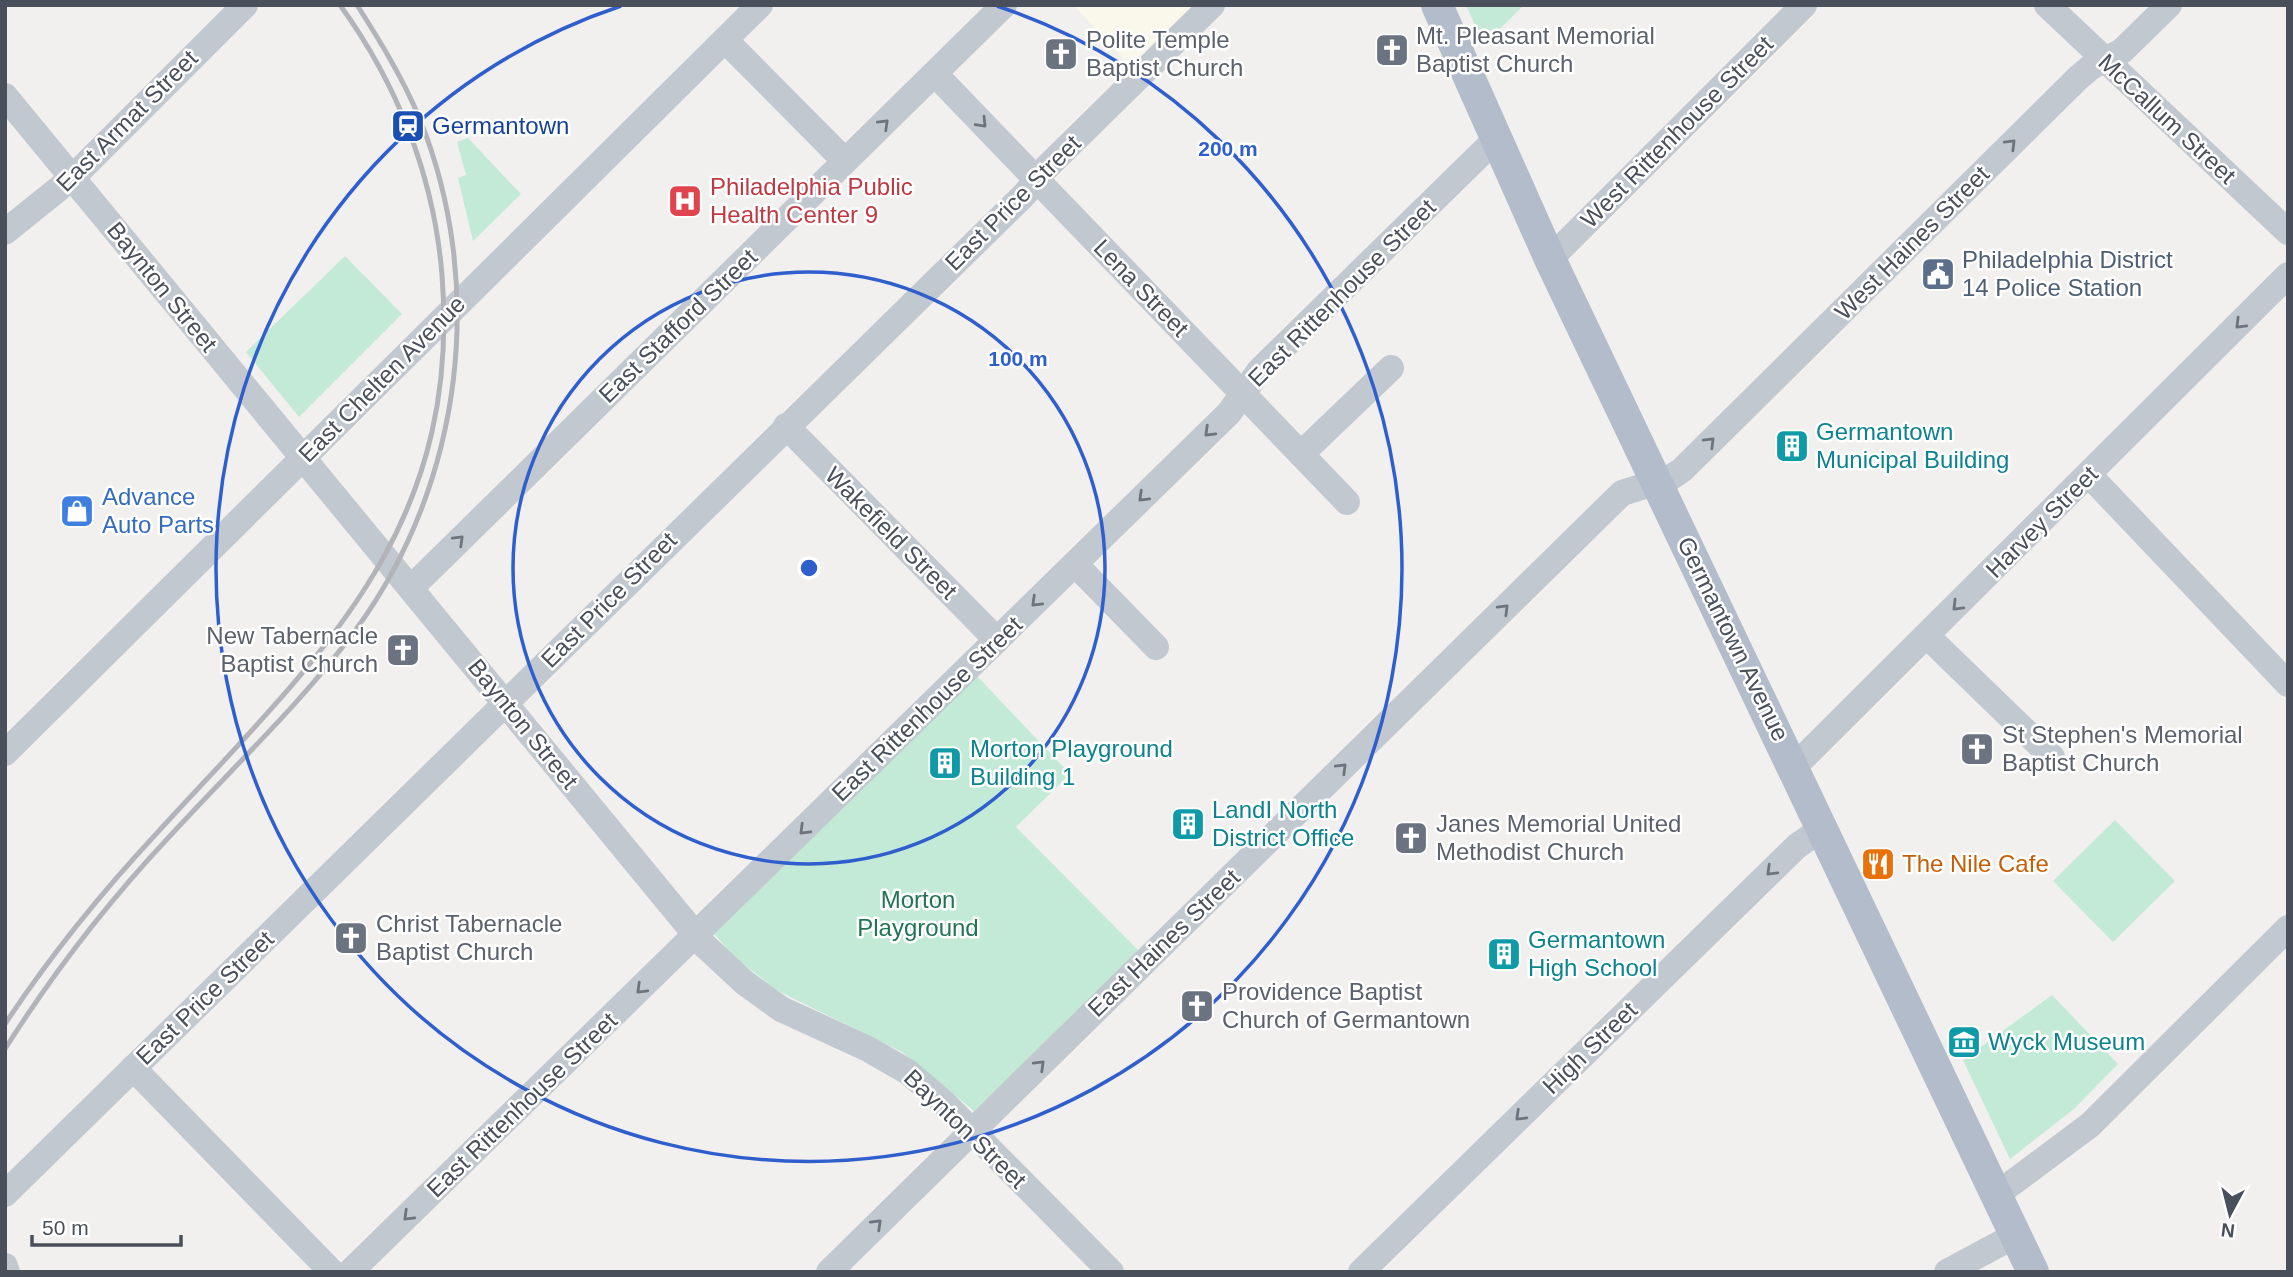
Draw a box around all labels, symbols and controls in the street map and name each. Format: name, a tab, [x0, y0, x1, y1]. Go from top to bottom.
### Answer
place label: Mt. Pleasant Memorial Baptist Church	[1416, 22, 1655, 77]
place label: Polite Temple Baptist Church	[1086, 26, 1243, 81]
street label: West Rittenhouse Street	[1575, 30, 1778, 233]
church icon: Mt. Pleasant Memorial Baptist Church	[1373, 31, 1411, 69]
church icon: Polite Temple Baptist Church	[1042, 35, 1080, 73]
street label: East Armat Street	[51, 44, 203, 197]
street label: McCallum Street	[2093, 48, 2242, 189]
station icon: Germantown	[389, 107, 427, 145]
place label: Germantown	[432, 112, 569, 139]
one-way arrow	[974, 115, 987, 128]
one-way arrow	[876, 119, 889, 132]
street label: East Price Street	[939, 129, 1086, 276]
text: 200 m	[1198, 137, 1258, 160]
one-way arrow	[2003, 140, 2016, 153]
street label: West Haines Street	[1829, 160, 1994, 325]
place label: Philadelphia Public Health Center 9	[710, 173, 913, 228]
hospital icon: Philadelphia Public Health Center 9	[666, 182, 704, 220]
street label: East Rittenhouse Street	[1242, 193, 1441, 392]
street label: Baynton Street	[102, 216, 223, 357]
street label: Lena Street	[1089, 234, 1194, 342]
street label: East Stafford Street	[593, 243, 762, 408]
place label: Philadelphia District 14 Police Station	[1962, 246, 2173, 301]
public building icon: Philadelphia District 14 Police Station	[1919, 255, 1957, 293]
street label: East Chelten Avenue	[293, 290, 470, 467]
one-way arrow	[2235, 315, 2248, 328]
text: 100 m	[988, 347, 1048, 370]
place label: Germantown Municipal Building	[1816, 418, 2009, 473]
one-way arrow	[1205, 424, 1218, 437]
building icon: Germantown Municipal Building	[1773, 427, 1811, 465]
one-way arrow	[1702, 437, 1715, 450]
street label: Harvey Street	[1980, 460, 2103, 583]
street label: Wakefield Street	[820, 461, 963, 604]
place label: Advance Auto Parts	[102, 483, 214, 538]
one-way arrow	[1139, 489, 1152, 502]
shop icon: Advance Auto Parts	[58, 492, 96, 530]
street label: East Price Street	[535, 526, 682, 673]
street label: Germantown Avenue	[1672, 532, 1795, 745]
one-way arrow	[451, 536, 464, 549]
centre of rings	[797, 556, 821, 580]
one-way arrow	[1032, 593, 1045, 606]
one-way arrow	[1953, 597, 1966, 610]
one-way arrow	[1496, 604, 1509, 617]
street label: East Rittenhouse Street	[826, 611, 1027, 806]
place label: New Tabernacle Baptist Church	[206, 622, 378, 677]
church icon: New Tabernacle Baptist Church	[384, 631, 422, 669]
street label: Baynton Street	[463, 653, 584, 794]
place label: St Stephen's Memorial Baptist Church	[2002, 721, 2243, 776]
church icon: St Stephen's Memorial Baptist Church	[1958, 730, 1996, 768]
place label: Morton Playground Building 1	[970, 735, 1173, 790]
building icon: Morton Playground Building 1	[926, 744, 964, 782]
one-way arrow	[1334, 764, 1347, 777]
place label: LandI North District Office	[1212, 796, 1354, 851]
building icon: LandI North District Office	[1169, 805, 1207, 843]
place label: Janes Memorial United Methodist Church	[1436, 810, 1681, 865]
church icon: Janes Memorial United Methodist Church	[1392, 819, 1430, 857]
one-way arrow	[799, 821, 812, 834]
restaurant icon: The Nile Cafe	[1859, 845, 1897, 883]
place label: The Nile Cafe	[1902, 850, 2049, 877]
street label: East Haines Street	[1082, 863, 1245, 1022]
one-way arrow	[1766, 863, 1779, 876]
park label: Morton Playground	[857, 886, 979, 941]
place label: Christ Tabernacle Baptist Church	[376, 910, 562, 965]
church icon: Christ Tabernacle Baptist Church	[332, 919, 370, 957]
street label: East Price Street	[131, 925, 279, 1070]
place label: Germantown High School	[1528, 926, 1665, 981]
building icon: Germantown High School	[1485, 935, 1523, 973]
place label: Providence Baptist Church of Germantown	[1222, 978, 1470, 1033]
one-way arrow	[636, 980, 649, 993]
church icon: Providence Baptist Church of Germantown	[1178, 987, 1216, 1025]
street label: High Street	[1537, 996, 1642, 1099]
street label: East Rittenhouse Street	[421, 1007, 622, 1202]
museum icon: Wyck Museum	[1945, 1023, 1983, 1061]
place label: Wyck Museum	[1988, 1028, 2145, 1055]
one-way arrow	[1032, 1060, 1045, 1073]
street label: Baynton Street	[899, 1064, 1032, 1194]
one-way arrow	[1516, 1108, 1529, 1121]
north arrow	[2195, 1179, 2265, 1249]
scale bar	[32, 1204, 180, 1248]
one-way arrow	[404, 1208, 416, 1220]
text: 50 m	[42, 1216, 89, 1239]
one-way arrow	[869, 1219, 882, 1232]
text: N	[2220, 1219, 2236, 1242]

